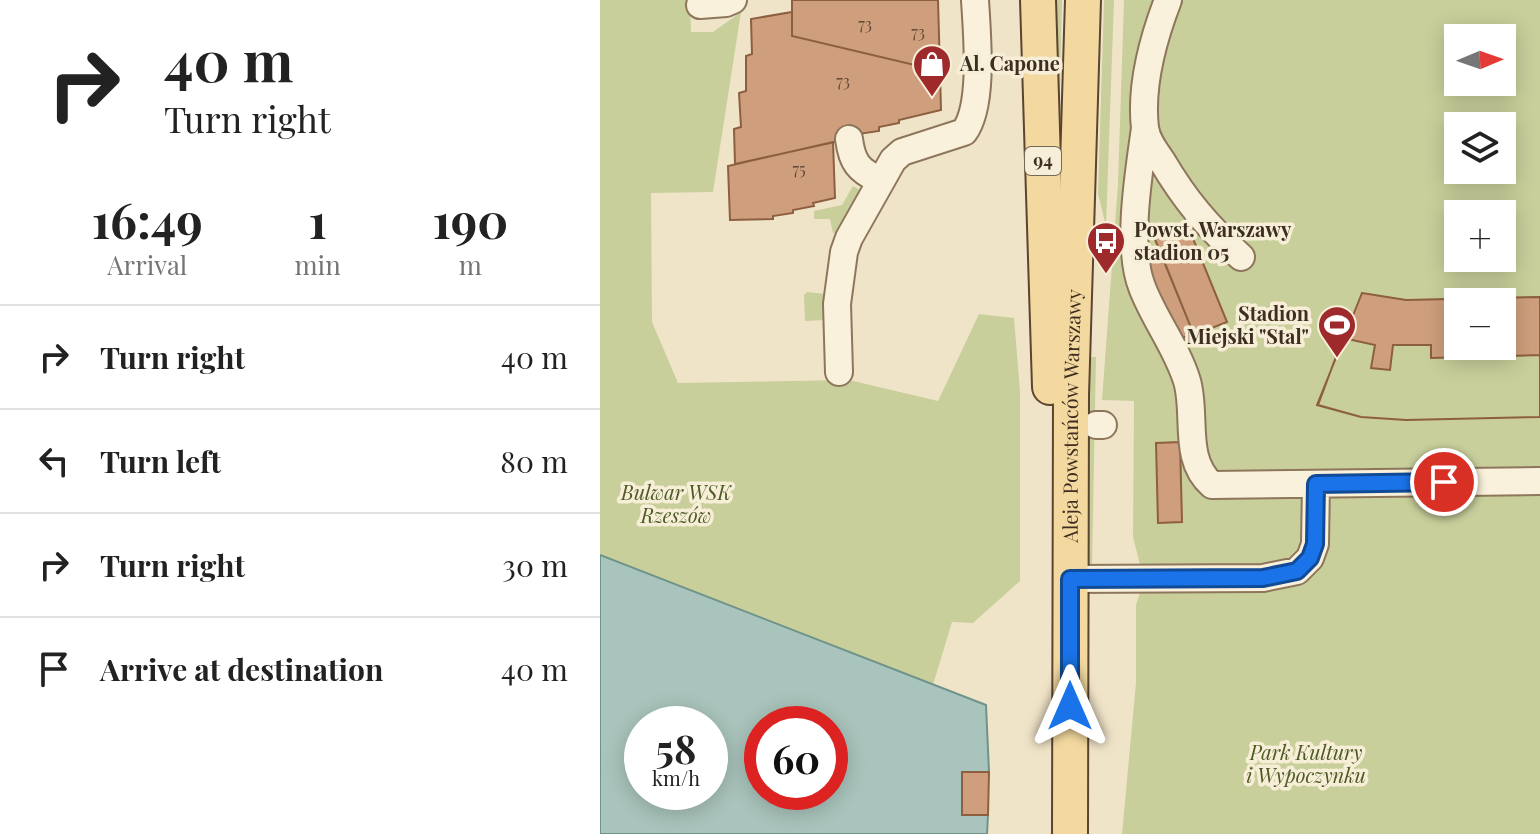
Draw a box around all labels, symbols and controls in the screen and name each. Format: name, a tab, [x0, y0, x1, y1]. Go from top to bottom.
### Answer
house number: 73	[858, 13, 872, 34]
house number: 73	[911, 21, 925, 42]
text: 40 m	[164, 22, 293, 97]
north arrow	[1444, 24, 1516, 96]
map controls	[1444, 24, 1516, 360]
icon: right	[32, 32, 136, 136]
shop icon: Al. Capone	[911, 43, 953, 98]
place label: Al. Capone	[959, 49, 1060, 76]
house number: 73	[836, 70, 850, 91]
text: Turn right	[164, 94, 331, 142]
button: layers	[1444, 112, 1516, 184]
road number: 94	[1025, 147, 1061, 175]
house number: 75	[792, 158, 806, 179]
text: 16:49	[92, 187, 203, 251]
text: 1	[308, 187, 327, 251]
text: 190	[432, 187, 508, 251]
button: +	[1444, 200, 1516, 272]
place label: Powst. Warszawy stadion 05	[1134, 215, 1292, 265]
bus stop icon: Powst. Warszawy stadion 05	[1085, 220, 1127, 275]
text: Arrival	[107, 247, 187, 282]
text: min	[295, 247, 341, 282]
text: m	[459, 247, 482, 282]
button: −	[1444, 288, 1516, 360]
street label: Aleja Powstańców Warszawy	[1056, 289, 1086, 544]
place label: Stadion Miejski "Stal"	[1187, 299, 1310, 349]
sports icon: Stadion Miejski "Stal"	[1316, 304, 1358, 359]
icon: right	[32, 335, 76, 379]
text: Turn right	[100, 337, 245, 377]
text: 40 m	[501, 337, 568, 377]
icon: left	[32, 439, 76, 483]
text: Turn left	[100, 441, 221, 481]
text: 80 m	[500, 441, 568, 481]
pin	[1410, 448, 1478, 516]
icon: arrive	[1422, 460, 1466, 504]
park label: Bulwar WSK Rzeszów	[620, 478, 732, 528]
icon: right	[32, 543, 76, 587]
text: Turn right	[100, 545, 245, 585]
text: 30 m	[502, 545, 568, 585]
icon: arrive	[32, 647, 76, 691]
text: Arrive at destination	[100, 649, 383, 689]
text: 40 m	[501, 649, 568, 689]
position arrow	[1028, 664, 1112, 748]
speed limit sign: 60	[744, 706, 848, 810]
text: 58	[656, 721, 696, 774]
park label: Park Kultury i Wypoczynku	[1246, 738, 1366, 788]
text: km/h	[652, 764, 700, 791]

